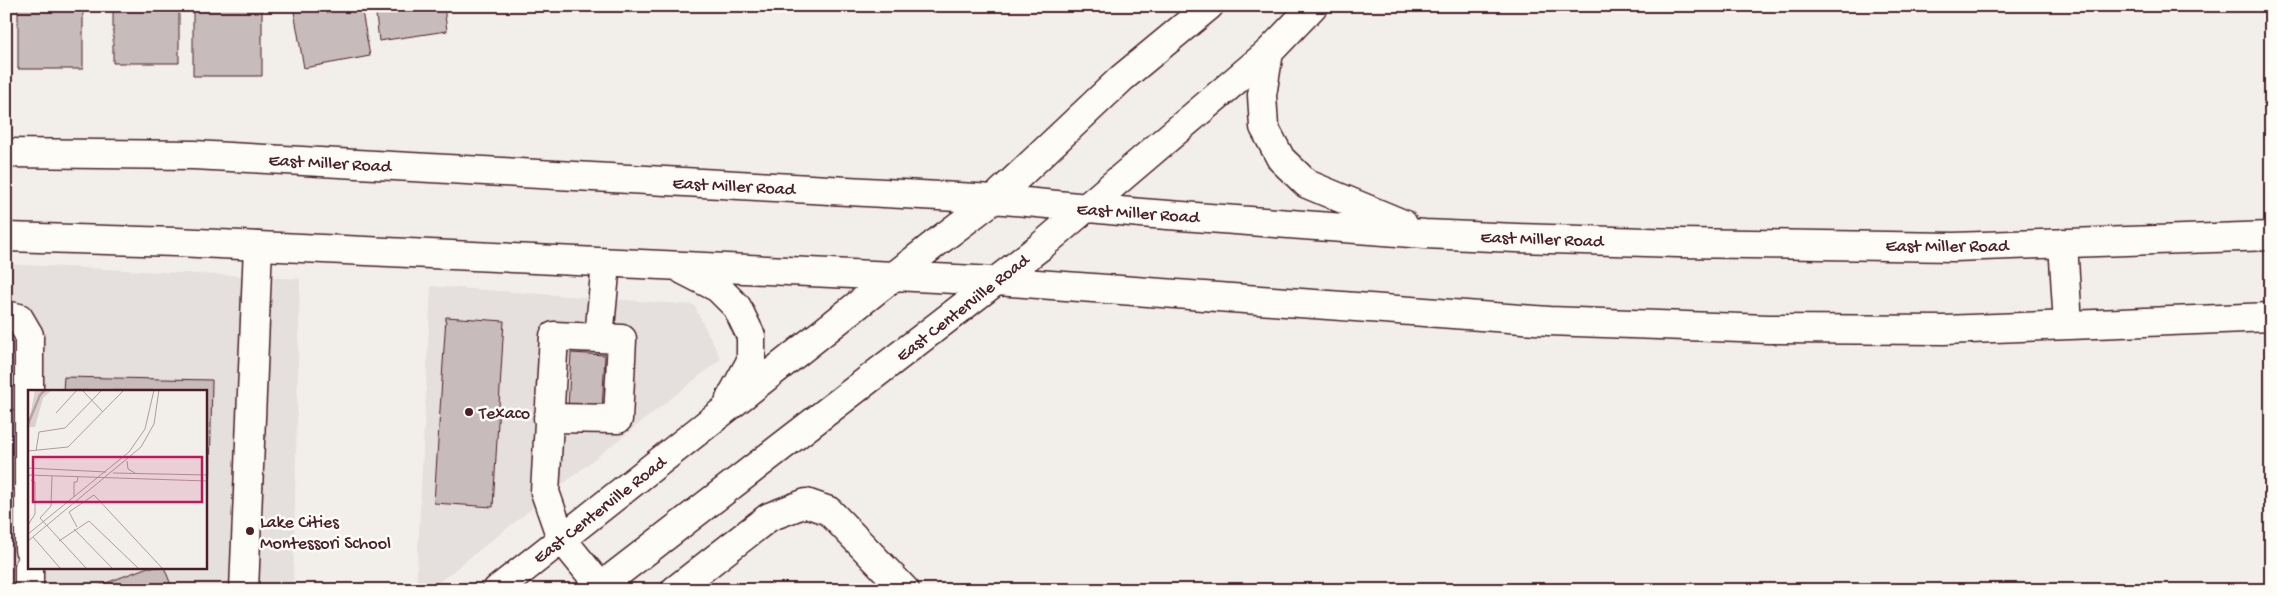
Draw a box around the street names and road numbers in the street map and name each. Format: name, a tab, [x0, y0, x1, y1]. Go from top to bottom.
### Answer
street label: East Miller Road	[268, 151, 393, 178]
street label: East Miller Road	[672, 174, 797, 201]
street label: East Miller Road	[1076, 200, 1201, 229]
street label: East Miller Road	[1480, 228, 1605, 253]
street label: East Miller Road	[1885, 237, 2010, 258]
street label: East Centerville Road	[893, 250, 1035, 367]
street label: East Centerville Road	[530, 452, 672, 569]

